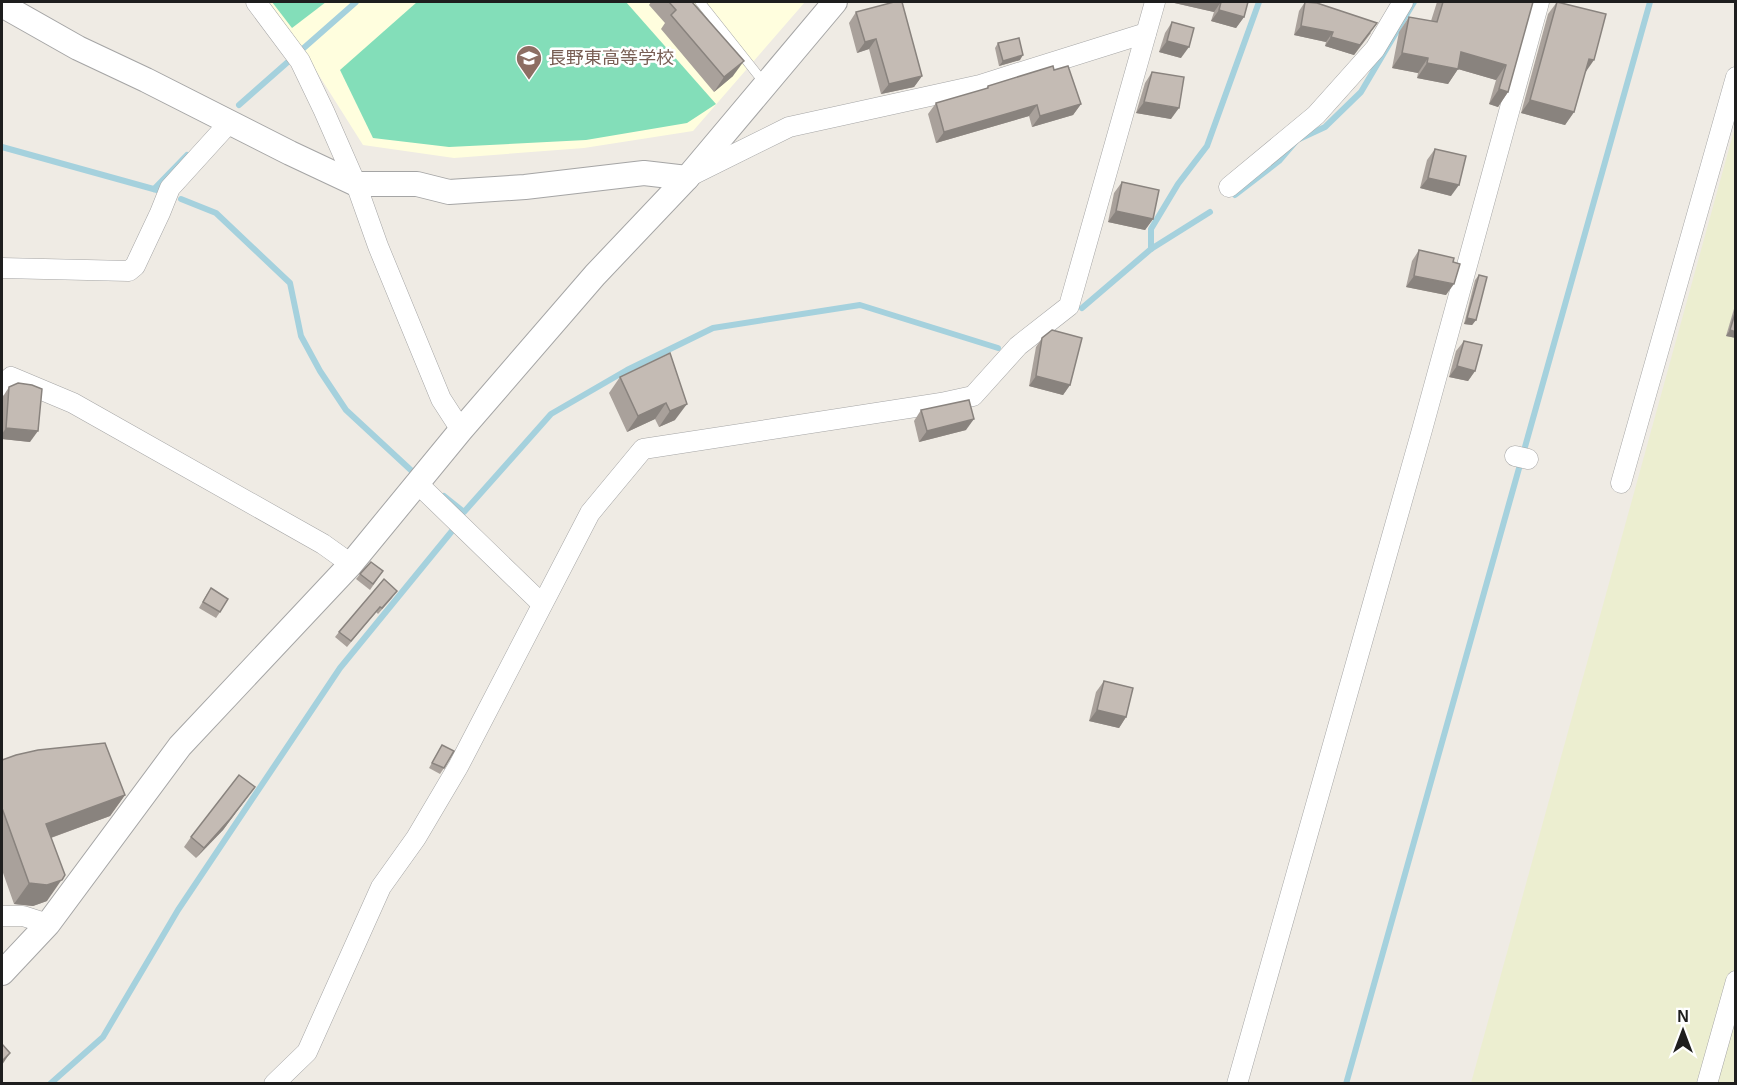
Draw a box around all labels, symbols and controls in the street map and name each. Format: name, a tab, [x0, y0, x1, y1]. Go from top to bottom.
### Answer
school or university icon: 長野東高等学校	[514, 43, 544, 81]
place label: 長野東高等学校	[548, 48, 674, 68]
north arrow	[1653, 1001, 1713, 1061]
text: N	[1677, 1008, 1689, 1025]

